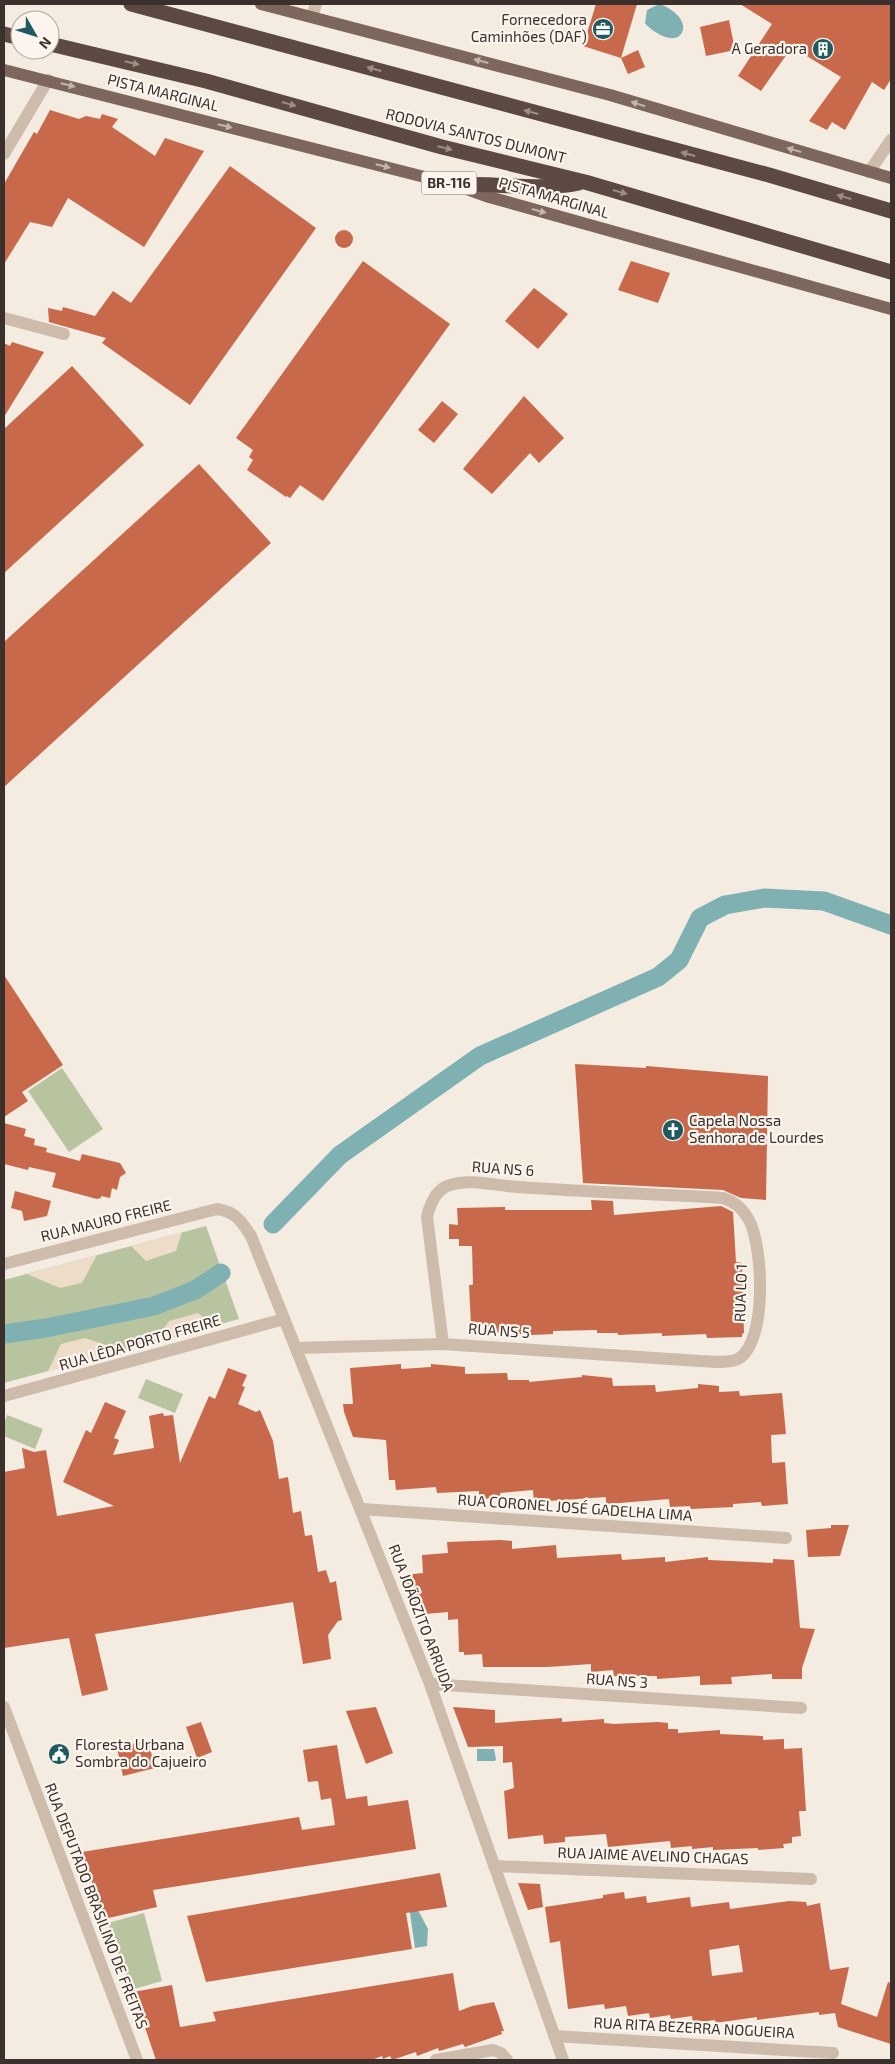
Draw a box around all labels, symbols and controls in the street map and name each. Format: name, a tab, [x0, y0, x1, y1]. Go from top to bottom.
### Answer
north arrow	[10, 10, 60, 60]
place label: Fornecedora Caminhões (DAF)	[471, 10, 587, 45]
office icon: Fornecedora Caminhões (DAF)	[591, 17, 615, 41]
text: N	[36, 34, 55, 53]
building icon: A Geradora	[811, 37, 835, 61]
place label: A Geradora	[732, 39, 807, 57]
one-way arrow	[474, 57, 489, 65]
one-way arrow	[124, 59, 139, 67]
one-way arrow	[366, 65, 381, 73]
street label: PISTA MARGINAL	[106, 69, 221, 115]
one-way arrow	[61, 81, 76, 89]
one-way arrow	[631, 99, 646, 107]
one-way arrow	[281, 100, 296, 108]
street label: RODOVIA SANTOS DUMONT	[384, 104, 569, 166]
one-way arrow	[523, 108, 538, 116]
one-way arrow	[218, 122, 233, 130]
one-way arrow	[438, 144, 453, 152]
one-way arrow	[786, 146, 801, 154]
one-way arrow	[680, 149, 695, 157]
one-way arrow	[375, 162, 390, 170]
road number: BR-116	[422, 172, 476, 194]
street label: PISTA MARGINAL	[497, 173, 612, 221]
one-way arrow	[612, 188, 627, 196]
one-way arrow	[837, 193, 852, 201]
one-way arrow	[531, 207, 546, 215]
place label: Capela Nossa Senhora de Lourdes	[689, 1111, 824, 1146]
church icon: Capela Nossa Senhora de Lourdes	[661, 1118, 685, 1142]
street label: RUA NS 6	[471, 1157, 535, 1179]
street label: RUA MAURO FREIRE	[39, 1195, 173, 1245]
street label: RUA LO 1	[730, 1264, 750, 1322]
street label: RUA LÊDA PORTO FREIRE	[57, 1310, 222, 1374]
street label: RUA NS 5	[468, 1319, 531, 1341]
street label: RUA CORONEL JOSÉ GADELHA LIMA	[457, 1490, 694, 1524]
street label: RUA JOÃOZITO ARRUDA	[385, 1541, 459, 1695]
street label: RUA NS 3	[585, 1669, 649, 1691]
place label: Floresta Urbana Sombra do Cajueiro	[75, 1735, 207, 1771]
public building icon: Floresta Urbana Sombra do Cajueiro	[47, 1742, 71, 1766]
street label: RUA DEPUTADO BRASILINO DE FREITAS	[42, 1780, 152, 2031]
street label: RUA JAIME AVELINO CHAGAS	[557, 1843, 749, 1867]
street label: RUA RITA BEZERRA NOGUEIRA	[593, 2013, 796, 2041]

